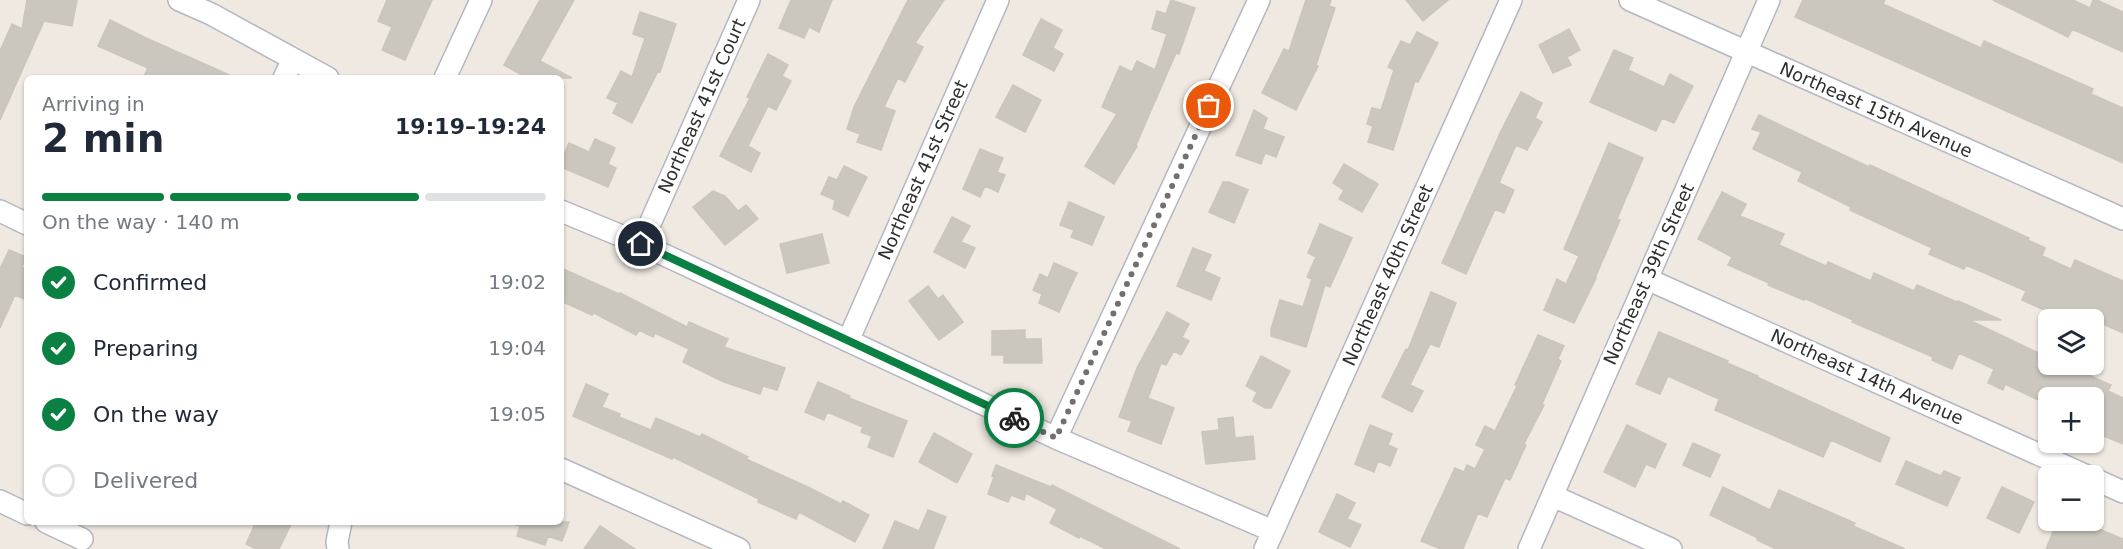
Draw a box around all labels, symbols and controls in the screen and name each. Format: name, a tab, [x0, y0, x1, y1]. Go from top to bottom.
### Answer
street label: Northeast 41st Court	[653, 15, 750, 196]
street label: Northeast 15th Avenue	[1777, 58, 1976, 162]
street label: Northeast 41st Street	[873, 77, 972, 263]
pin	[1183, 80, 1234, 131]
icon: bag	[1192, 89, 1225, 122]
text: Arriving in	[42, 92, 145, 116]
text: 19:19–19:24	[395, 114, 546, 139]
text: 2 min	[42, 116, 164, 161]
street label: Northeast 39th Street	[1599, 180, 1698, 368]
street label: Northeast 40th Street	[1338, 181, 1437, 369]
text: On the way · 140 m	[42, 210, 240, 234]
pin	[615, 218, 666, 269]
icon: home	[624, 227, 657, 260]
icon: check	[42, 266, 75, 299]
text: Confirmed	[93, 270, 207, 295]
text: 19:02	[488, 270, 546, 294]
map controls	[2038, 309, 2104, 531]
button: layers	[2038, 309, 2104, 375]
street label: Northeast 14th Avenue	[1768, 325, 1967, 429]
icon: check	[42, 332, 75, 365]
text: Preparing	[93, 336, 199, 361]
text: 19:04	[488, 336, 546, 360]
button: +	[2038, 387, 2104, 453]
courier	[984, 388, 1044, 448]
icon: check	[42, 398, 75, 431]
text: On the way	[93, 402, 219, 427]
text: 19:05	[488, 402, 546, 426]
icon: bike	[998, 402, 1031, 435]
button: −	[2038, 465, 2104, 531]
text: Delivered	[93, 468, 198, 493]

